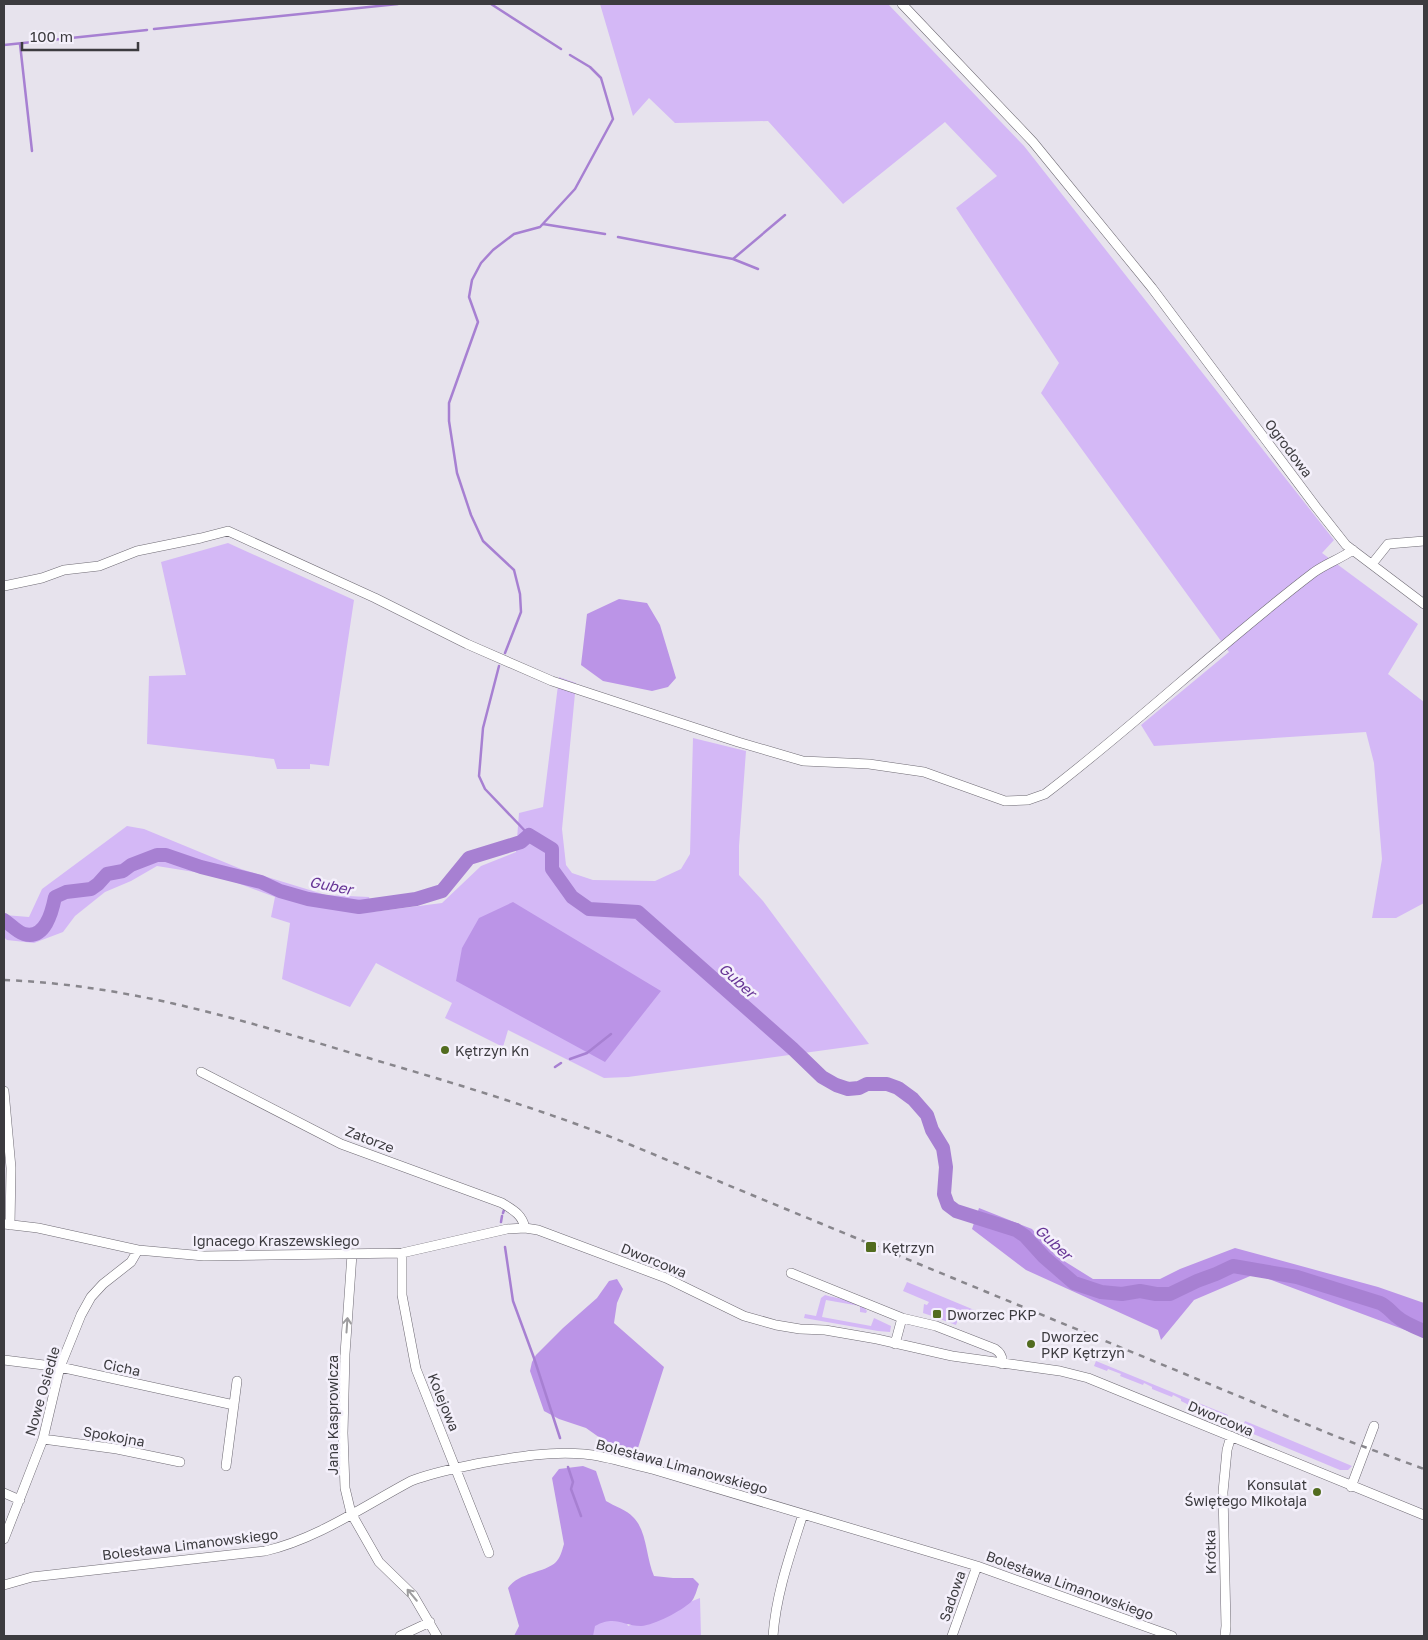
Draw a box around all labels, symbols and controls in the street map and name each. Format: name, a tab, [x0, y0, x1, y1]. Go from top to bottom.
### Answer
scale bar	[22, 20, 139, 52]
text: 100 m	[30, 27, 73, 45]
street label: Ogrodowa	[1262, 416, 1316, 480]
water label: Guber	[308, 872, 356, 898]
water label: Guber	[716, 959, 762, 1003]
place label: Kętrzyn Kn	[455, 1042, 529, 1059]
marker: Kętrzyn Kn	[439, 1044, 451, 1056]
street label: Zatorze	[343, 1122, 397, 1156]
water label: Guber	[1032, 1221, 1078, 1265]
street label: Ignacego Kraszewskiego	[193, 1232, 359, 1249]
street label: Dworcowa	[619, 1239, 689, 1281]
place label: Kętrzyn	[882, 1239, 934, 1256]
marker: Kętrzyn	[864, 1240, 878, 1254]
place label: Dworzec PKP	[947, 1306, 1036, 1323]
marker: Dworzec PKP	[931, 1308, 943, 1320]
one-way arrow	[343, 1317, 352, 1333]
place label: Dworzec PKP Kętrzyn	[1041, 1328, 1125, 1361]
marker: Dworzec PKP Kętrzyn	[1025, 1338, 1037, 1350]
street label: Nowe Osiedle	[21, 1344, 63, 1438]
street label: Cicha	[102, 1355, 142, 1379]
street label: Jana Kasprowicza	[324, 1355, 341, 1475]
street label: Kolejowa	[425, 1370, 463, 1434]
street label: Dworcowa	[1186, 1397, 1256, 1439]
street label: Spokojna	[82, 1422, 146, 1450]
street label: Bolesława Limanowskiego	[594, 1435, 770, 1497]
place label: Konsulat Świętego Mikołaja	[1184, 1476, 1307, 1509]
marker: Konsulat Świętego Mikołaja	[1311, 1486, 1323, 1498]
street label: Bolesława Limanowskiego	[101, 1525, 279, 1563]
street label: Krótka	[1201, 1530, 1219, 1574]
street label: Bolesława Limanowskiego	[984, 1547, 1156, 1623]
street label: Sadowa	[935, 1568, 969, 1624]
one-way arrow	[406, 1589, 417, 1602]

